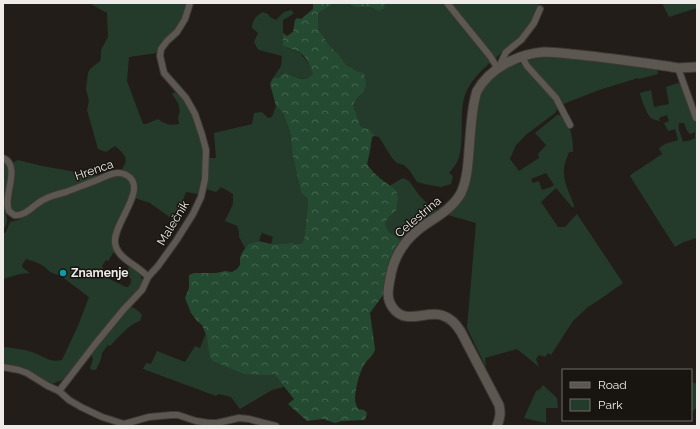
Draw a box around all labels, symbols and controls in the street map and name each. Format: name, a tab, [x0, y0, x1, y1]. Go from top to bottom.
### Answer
street label: Hrenca	[73, 157, 115, 183]
street label: Celestrina	[392, 194, 444, 240]
street label: Malečnik	[154, 197, 192, 248]
place label: Znamenje	[71, 266, 129, 280]
marker: Znamenje	[58, 268, 68, 278]
legend	[562, 369, 692, 421]
text: Road	[598, 378, 627, 392]
text: Park	[598, 398, 623, 412]

